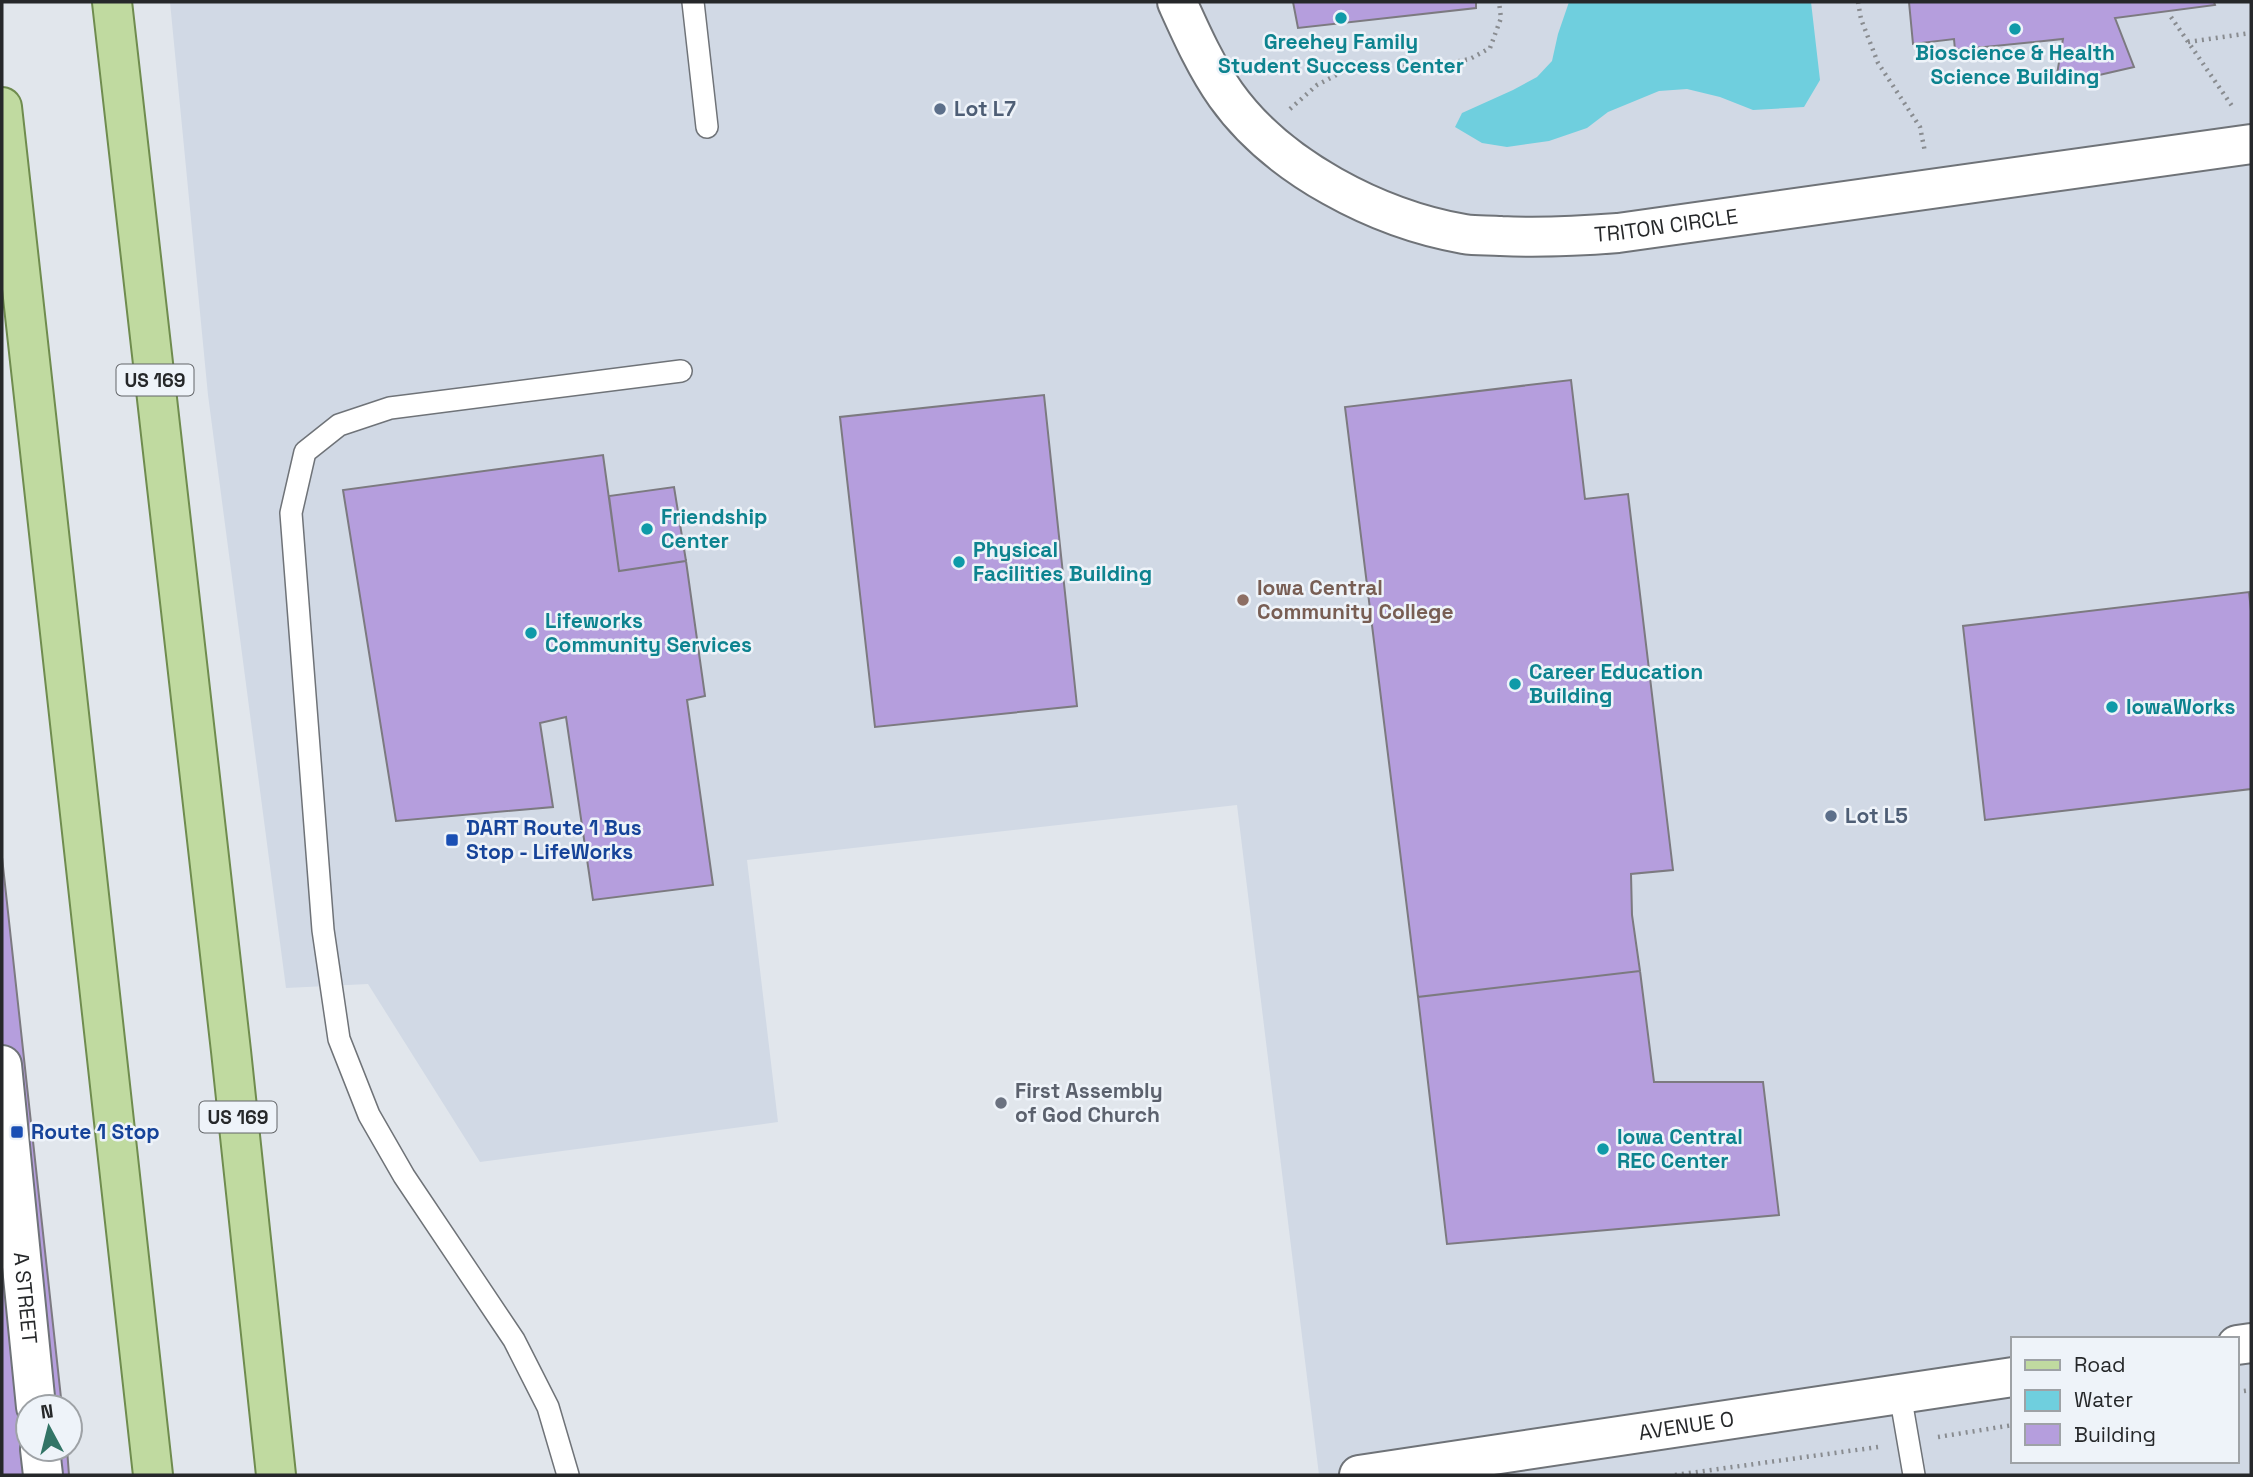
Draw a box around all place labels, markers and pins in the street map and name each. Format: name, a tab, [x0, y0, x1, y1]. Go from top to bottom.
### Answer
marker: Greehey Family Student Success Center	[1333, 10, 1349, 26]
marker: Bioscience & Health Science Building	[2007, 21, 2023, 37]
place label: Greehey Family Student Success Center	[1218, 28, 1464, 79]
place label: Bioscience & Health Science Building	[1915, 39, 2115, 90]
place label: Lot L7	[954, 95, 1016, 122]
marker: Lot L7	[932, 101, 948, 117]
place label: Friendship Center	[661, 503, 768, 554]
marker: Friendship Center	[639, 521, 655, 537]
place label: Physical Facilities Building	[973, 536, 1152, 587]
marker: Physical Facilities Building	[951, 554, 967, 570]
place label: Iowa Central Community College	[1257, 574, 1454, 625]
marker: Iowa Central Community College	[1235, 592, 1251, 608]
place label: Lifeworks Community Services	[545, 607, 752, 658]
marker: Lifeworks Community Services	[523, 625, 539, 641]
place label: Career Education Building	[1529, 658, 1703, 709]
marker: Career Education Building	[1507, 676, 1523, 692]
place label: IowaWorks	[2126, 693, 2235, 720]
marker: IowaWorks	[2104, 699, 2120, 715]
place label: Lot L5	[1845, 802, 1908, 829]
marker: Lot L5	[1823, 808, 1839, 824]
place label: DART Route 1 Bus Stop - LifeWorks	[466, 814, 642, 865]
marker: DART Route 1 Bus Stop - LifeWorks	[444, 832, 460, 848]
place label: First Assembly of God Church	[1015, 1077, 1163, 1128]
marker: First Assembly of God Church	[993, 1095, 1009, 1111]
place label: Route 1 Stop	[31, 1118, 160, 1145]
place label: Iowa Central REC Center	[1617, 1123, 1743, 1174]
marker: Route 1 Stop	[9, 1124, 25, 1140]
marker: Iowa Central REC Center	[1595, 1141, 1611, 1157]

